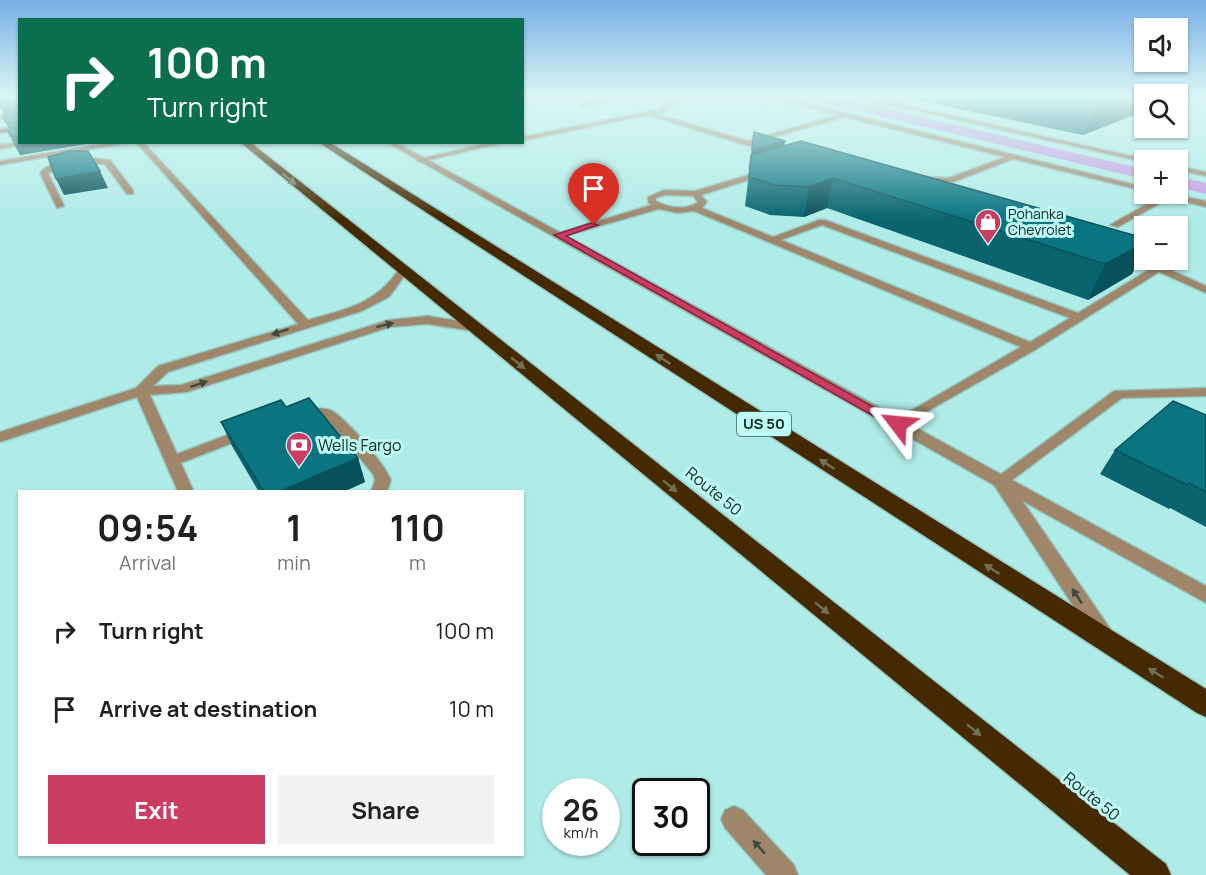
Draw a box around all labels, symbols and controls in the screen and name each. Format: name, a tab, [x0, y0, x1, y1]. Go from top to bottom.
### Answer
map controls	[1134, 18, 1188, 270]
button: sound	[1134, 18, 1188, 72]
text: 100 m	[147, 33, 267, 91]
icon: right	[48, 42, 126, 120]
button: search	[1134, 84, 1188, 138]
text: Turn right	[147, 88, 268, 125]
button: +	[1134, 150, 1188, 204]
pin	[568, 163, 619, 225]
icon: arrive	[577, 172, 610, 205]
one-way arrow	[282, 173, 297, 185]
place label: Pohanka Chevrolet	[1008, 204, 1072, 239]
shop icon: Pohanka Chevrolet	[973, 207, 1003, 245]
button: −	[1134, 216, 1188, 270]
one-way arrow	[376, 320, 394, 330]
one-way arrow	[271, 328, 289, 337]
one-way arrow	[655, 354, 671, 365]
one-way arrow	[510, 357, 526, 370]
one-way arrow	[190, 378, 208, 388]
position arrow	[866, 392, 930, 456]
road number: US 50	[737, 412, 791, 436]
bank icon: Wells Fargo	[284, 430, 314, 468]
place label: Wells Fargo	[318, 434, 401, 456]
one-way arrow	[819, 459, 835, 470]
street label: Route 50	[681, 461, 747, 521]
one-way arrow	[663, 479, 678, 491]
text: 09:54	[97, 503, 198, 552]
text: 1	[286, 503, 302, 552]
text: 110	[390, 503, 445, 552]
text: Arrival	[119, 549, 176, 576]
text: min	[277, 549, 311, 576]
text: m	[409, 549, 426, 576]
one-way arrow	[984, 564, 1000, 575]
one-way arrow	[1071, 588, 1083, 604]
one-way arrow	[815, 601, 830, 613]
icon: right	[48, 615, 81, 648]
text: Turn right	[99, 616, 204, 646]
text: 100 m	[436, 616, 494, 646]
one-way arrow	[1148, 668, 1164, 679]
icon: arrive	[48, 693, 81, 726]
text: Arrive at destination	[99, 694, 317, 724]
text: 10 m	[449, 694, 494, 724]
one-way arrow	[967, 723, 982, 735]
street label: Route 50	[1059, 766, 1125, 826]
button: Exit	[48, 775, 265, 844]
button: Share	[277, 775, 494, 844]
speed limit sign: 30	[632, 778, 710, 856]
text: 26	[563, 789, 599, 830]
text: km/h	[564, 822, 598, 843]
one-way arrow	[753, 840, 766, 855]

